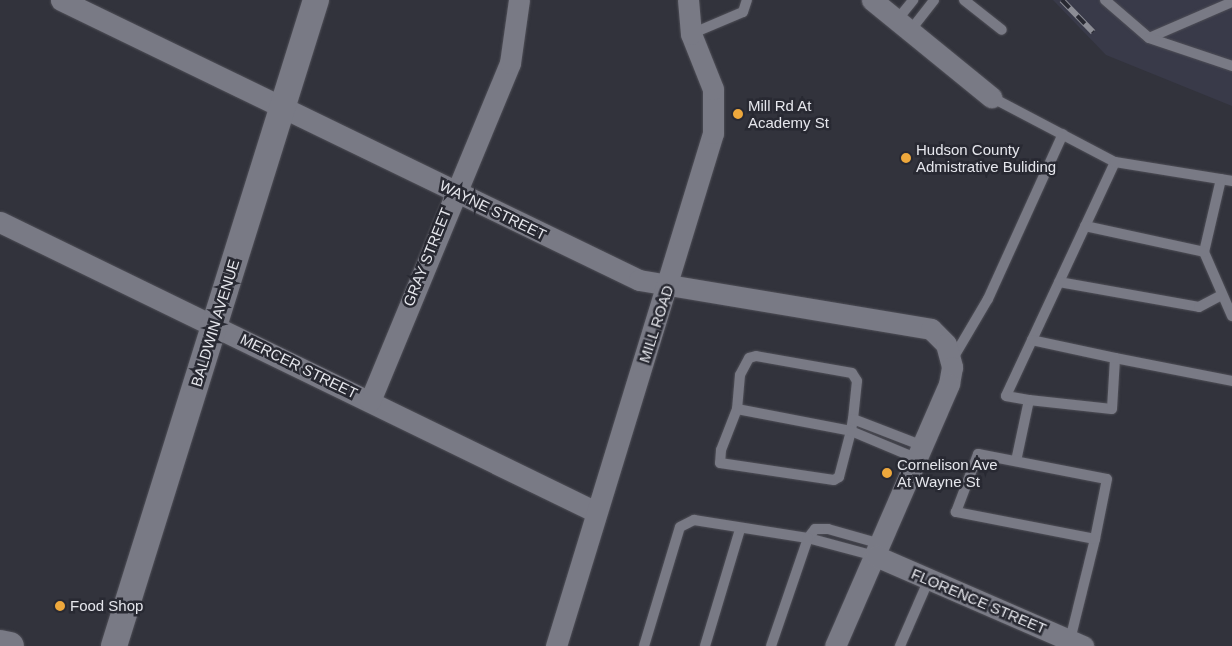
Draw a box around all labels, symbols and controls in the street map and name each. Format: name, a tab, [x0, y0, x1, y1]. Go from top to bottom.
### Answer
place label: Mill Rd At Academy St	[748, 96, 829, 131]
marker: Mill Rd At Academy St	[732, 108, 744, 120]
place label: Hudson County Admistrative Buliding	[916, 140, 1056, 175]
marker: Hudson County Admistrative Buliding	[900, 152, 912, 164]
street label: WAYNE STREET	[437, 176, 549, 244]
street label: GRAY STREET	[399, 205, 455, 309]
street label: BALDWIN AVENUE	[187, 257, 243, 389]
street label: MILL ROAD	[635, 283, 677, 365]
street label: MERCER STREET	[237, 330, 361, 402]
place label: Cornelison Ave At Wayne St	[897, 455, 998, 490]
marker: Cornelison Ave At Wayne St	[881, 467, 893, 479]
street label: FLORENCE STREET	[909, 564, 1049, 638]
place label: Food Shop	[70, 597, 143, 615]
marker: Food Shop	[54, 600, 66, 612]

